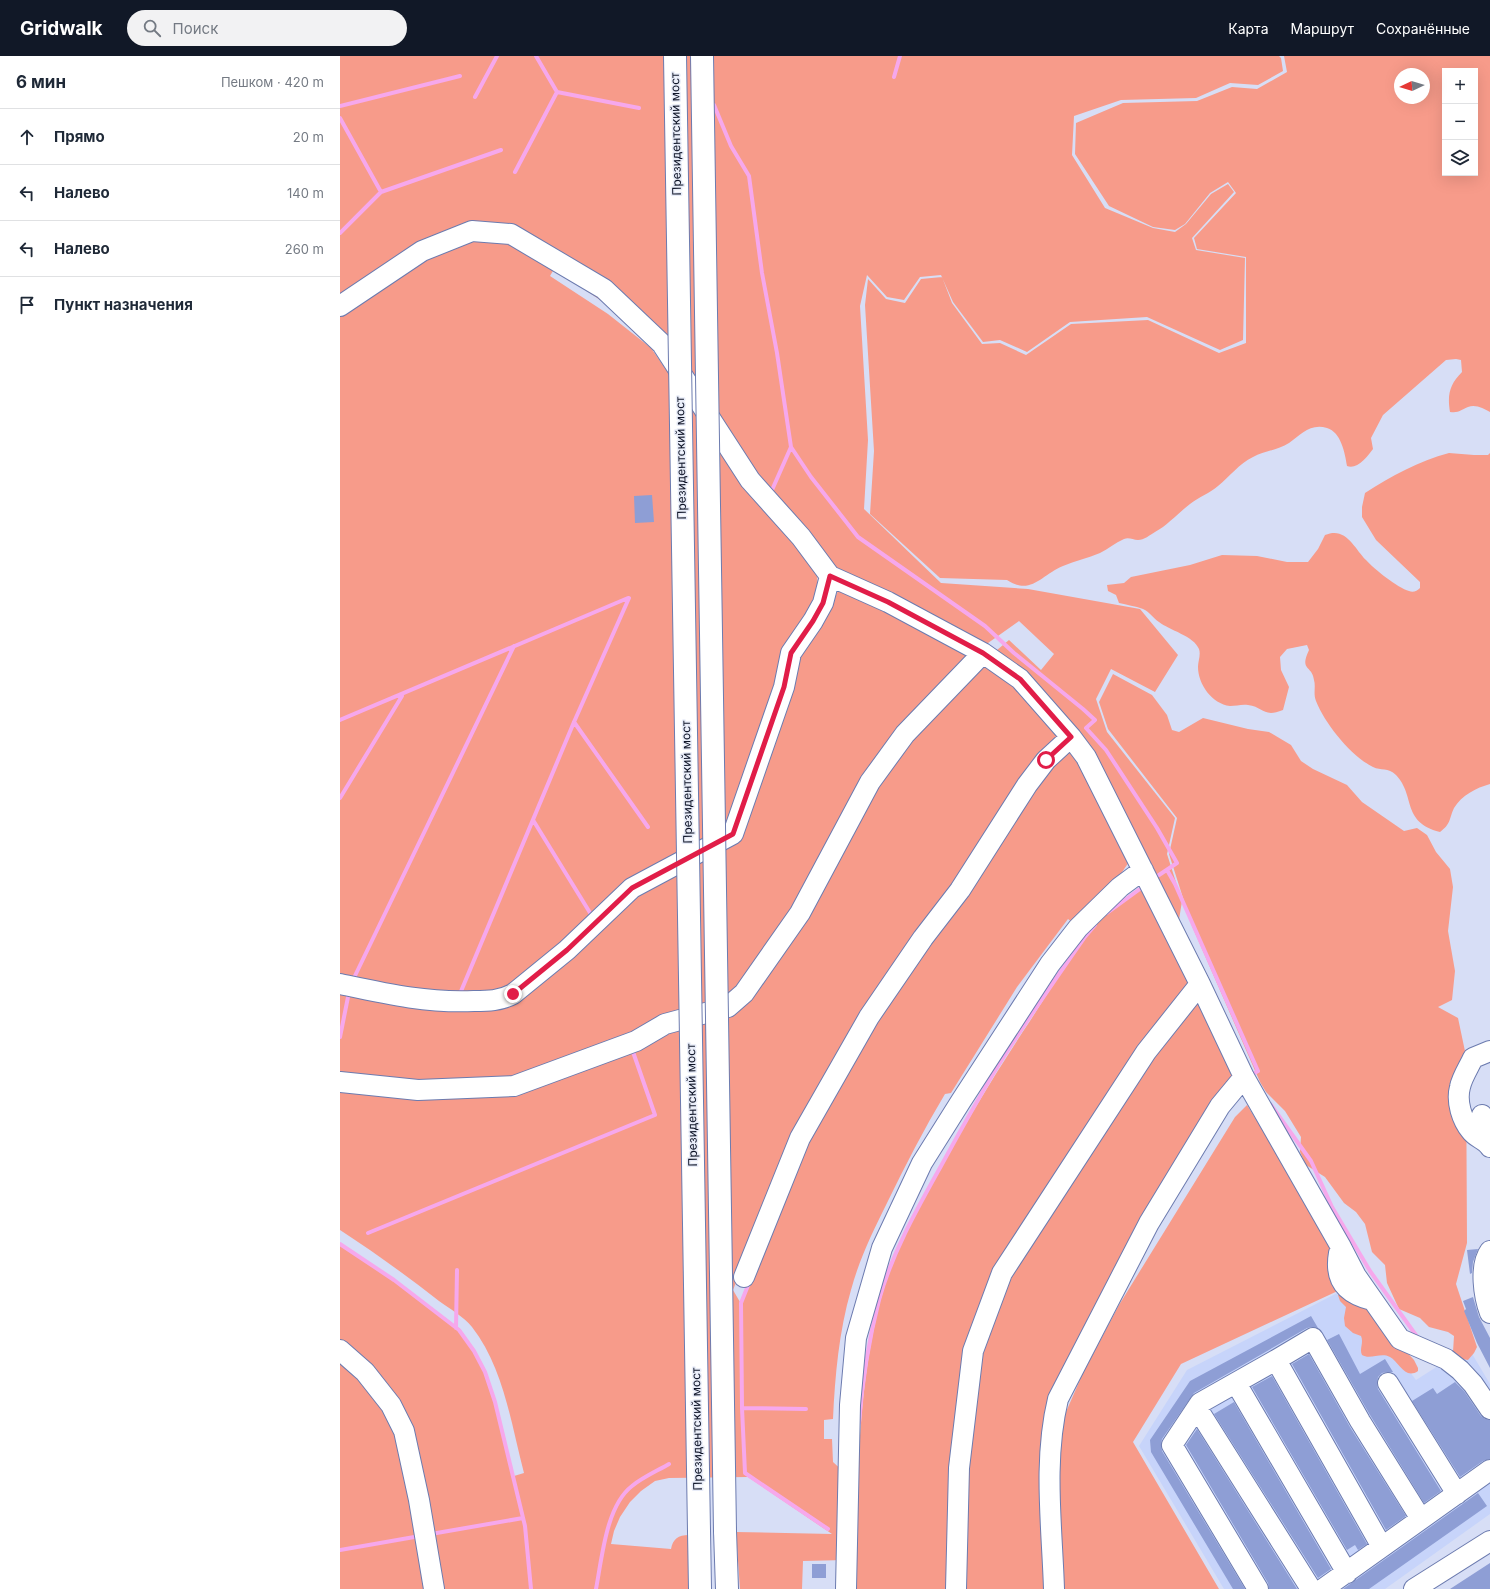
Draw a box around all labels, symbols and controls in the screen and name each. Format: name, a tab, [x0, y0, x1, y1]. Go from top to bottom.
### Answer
search box	[127, 10, 407, 46]
text: Gridwalk	[20, 17, 103, 40]
icon: search	[141, 17, 163, 39]
text: Поиск	[173, 19, 218, 38]
text: Карта	[1228, 20, 1269, 37]
text: Маршрут	[1291, 20, 1354, 37]
text: Сохранённые	[1376, 20, 1470, 37]
north arrow	[1394, 68, 1430, 104]
map controls	[1442, 68, 1478, 176]
button: +	[1442, 68, 1478, 104]
text: 6 мин	[16, 72, 66, 92]
street label: Президентский мост	[667, 72, 684, 196]
text: Пешком · 420 m	[221, 74, 324, 90]
button: −	[1442, 104, 1478, 140]
icon: ahead	[16, 126, 38, 148]
text: Прямо	[54, 127, 105, 146]
text: 20 m	[293, 129, 324, 145]
button: layers	[1442, 140, 1478, 176]
icon: left	[16, 182, 38, 204]
text: Налево	[54, 183, 110, 202]
text: 140 m	[287, 185, 324, 201]
icon: left	[16, 238, 38, 260]
text: Налево	[54, 239, 110, 258]
text: 260 m	[285, 241, 324, 257]
icon: arrive	[16, 294, 38, 316]
text: Пункт назначения	[54, 295, 193, 314]
street label: Президентский мост	[672, 396, 689, 520]
street label: Президентский мост	[678, 720, 695, 844]
route start	[1037, 751, 1055, 769]
route end	[504, 985, 522, 1003]
street label: Президентский мост	[683, 1043, 700, 1167]
street label: Президентский мост	[688, 1367, 705, 1491]

